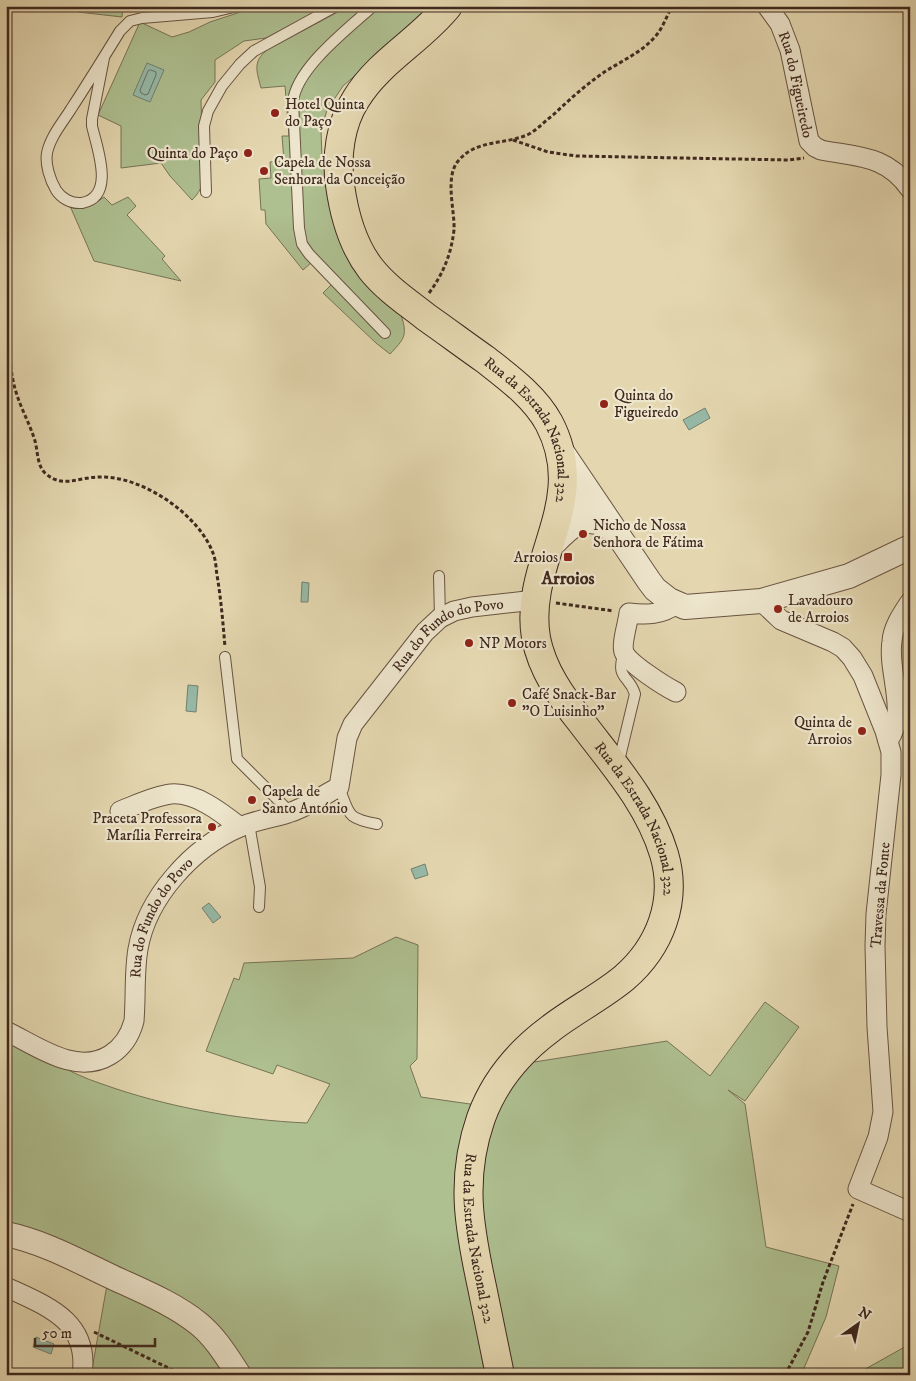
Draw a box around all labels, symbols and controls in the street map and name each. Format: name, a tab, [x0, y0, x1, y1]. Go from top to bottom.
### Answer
street label: Rua do Figueiredo	[774, 28, 817, 140]
place label: Hotel Quinta do Paço	[285, 95, 365, 131]
marker: Hotel Quinta do Paço	[269, 107, 281, 119]
place label: Quinta do Paço	[147, 144, 238, 163]
marker: Quinta do Paço	[242, 147, 254, 159]
place label: Capela de Nossa Senhora da Conceição	[274, 153, 405, 189]
marker: Capela de Nossa Senhora da Conceição	[258, 165, 270, 177]
street label: Rua da Estrada Nacional 322	[480, 353, 572, 505]
place label: Quinta do Figueiredo	[614, 386, 678, 422]
marker: Quinta do Figueiredo	[598, 398, 610, 410]
place label: Nicho de Nossa Senhora de Fátima	[593, 516, 704, 552]
marker: Nicho de Nossa Senhora de Fátima	[577, 528, 589, 540]
place label: Arroios	[514, 548, 558, 567]
marker: Arroios	[562, 551, 574, 563]
district label: Arroios	[540, 568, 595, 590]
place label: Lavadouro de Arroios	[788, 591, 853, 627]
street label: Rua do Fundo do Povo	[388, 595, 504, 676]
marker: Lavadouro de Arroios	[772, 603, 784, 615]
place label: NP Motors	[479, 634, 547, 653]
marker: NP Motors	[463, 637, 475, 649]
place label: Café Snack-Bar "O Luisinho"	[522, 685, 616, 721]
marker: Café Snack-Bar "O Luisinho"	[506, 697, 518, 709]
place label: Quinta de Arroios	[794, 713, 852, 749]
marker: Quinta de Arroios	[856, 725, 868, 737]
street label: Rua da Estrada Nacional 322	[590, 738, 678, 897]
place label: Capela de Santo António	[262, 782, 348, 818]
marker: Capela de Santo António	[246, 794, 258, 806]
place label: Praceta Professora Marília Ferreira	[93, 809, 203, 845]
marker: Praceta Professora Marília Ferreira	[206, 821, 218, 833]
street label: Travessa da Fonte	[866, 841, 895, 949]
street label: Rua do Fundo do Povo	[126, 853, 197, 978]
street label: Rua da Estrada Nacional 322	[458, 1152, 498, 1326]
north arrow	[834, 1298, 884, 1348]
text: N	[855, 1303, 875, 1325]
scale bar	[35, 1316, 155, 1348]
text: 50 m	[42, 1324, 72, 1343]

